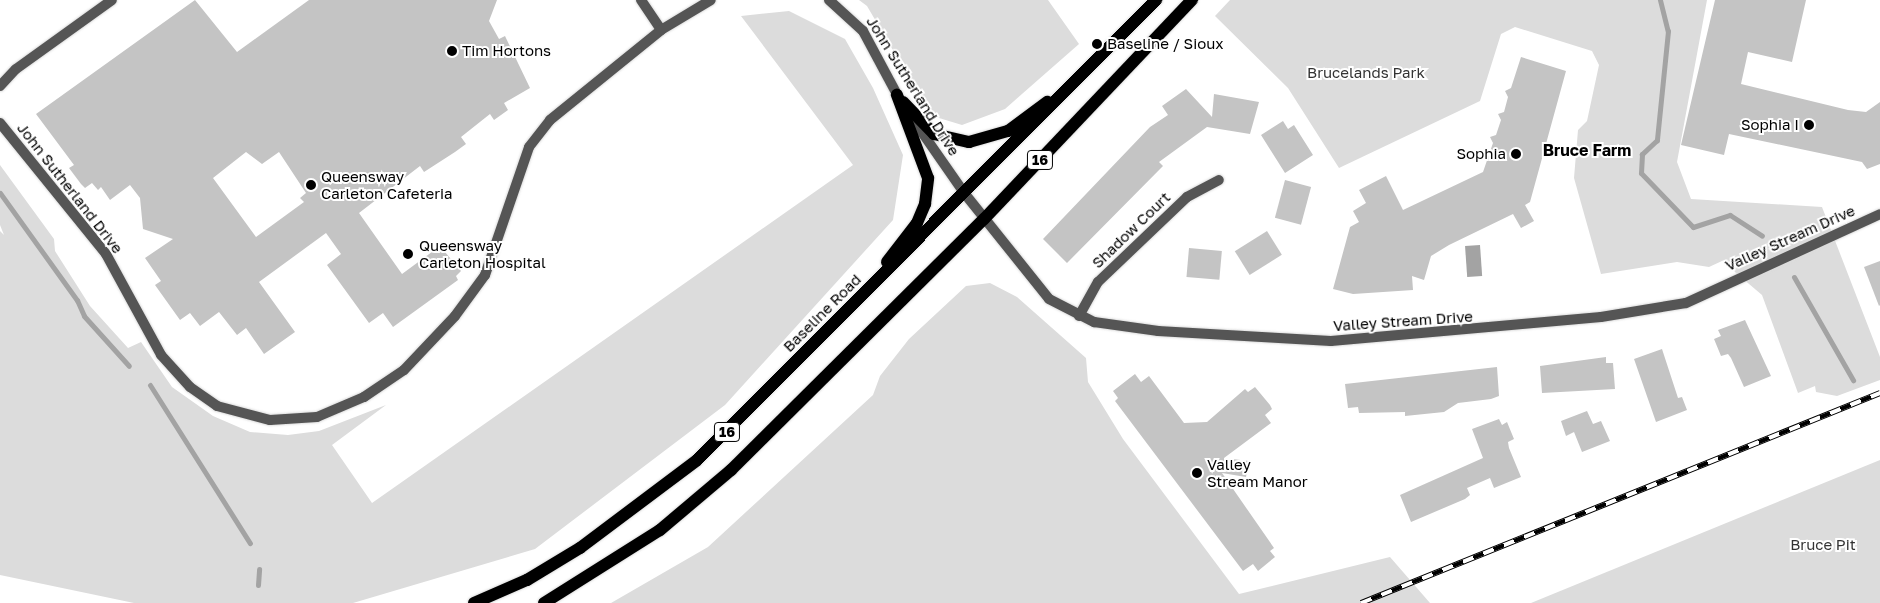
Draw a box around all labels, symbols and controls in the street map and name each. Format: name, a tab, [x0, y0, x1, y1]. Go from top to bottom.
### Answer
street label: John Sutherland Drive	[863, 13, 963, 159]
place label: Baseline / Sioux	[1107, 35, 1224, 53]
marker: Baseline / Sioux	[1091, 38, 1103, 50]
place label: Tim Hortons	[462, 42, 551, 60]
marker: Tim Hortons	[446, 45, 458, 57]
park label: Brucelands Park	[1307, 64, 1425, 82]
place label: Sophia I	[1741, 116, 1799, 134]
street label: John Sutherland Drive	[13, 119, 127, 257]
marker: Sophia I	[1803, 119, 1815, 131]
district label: Bruce Farm	[1543, 140, 1631, 160]
place label: Sophia	[1456, 145, 1506, 163]
road number: 16	[1026, 148, 1054, 172]
marker: Sophia	[1510, 148, 1522, 160]
place label: Queensway Carleton Cafeteria	[321, 167, 453, 202]
marker: Queensway Carleton Cafeteria	[305, 179, 317, 191]
street label: Shadow Court	[1088, 188, 1174, 272]
street label: Valley Stream Drive	[1722, 201, 1858, 275]
place label: Queensway Carleton Hospital	[419, 236, 546, 271]
marker: Queensway Carleton Hospital	[401, 247, 415, 261]
street label: Baseline Road	[779, 270, 865, 356]
street label: Valley Stream Drive	[1333, 307, 1473, 335]
road number: 16	[713, 421, 741, 444]
place label: Valley Stream Manor	[1207, 455, 1308, 490]
marker: Valley Stream Manor	[1191, 467, 1203, 479]
park label: Bruce Pit	[1790, 536, 1856, 554]

